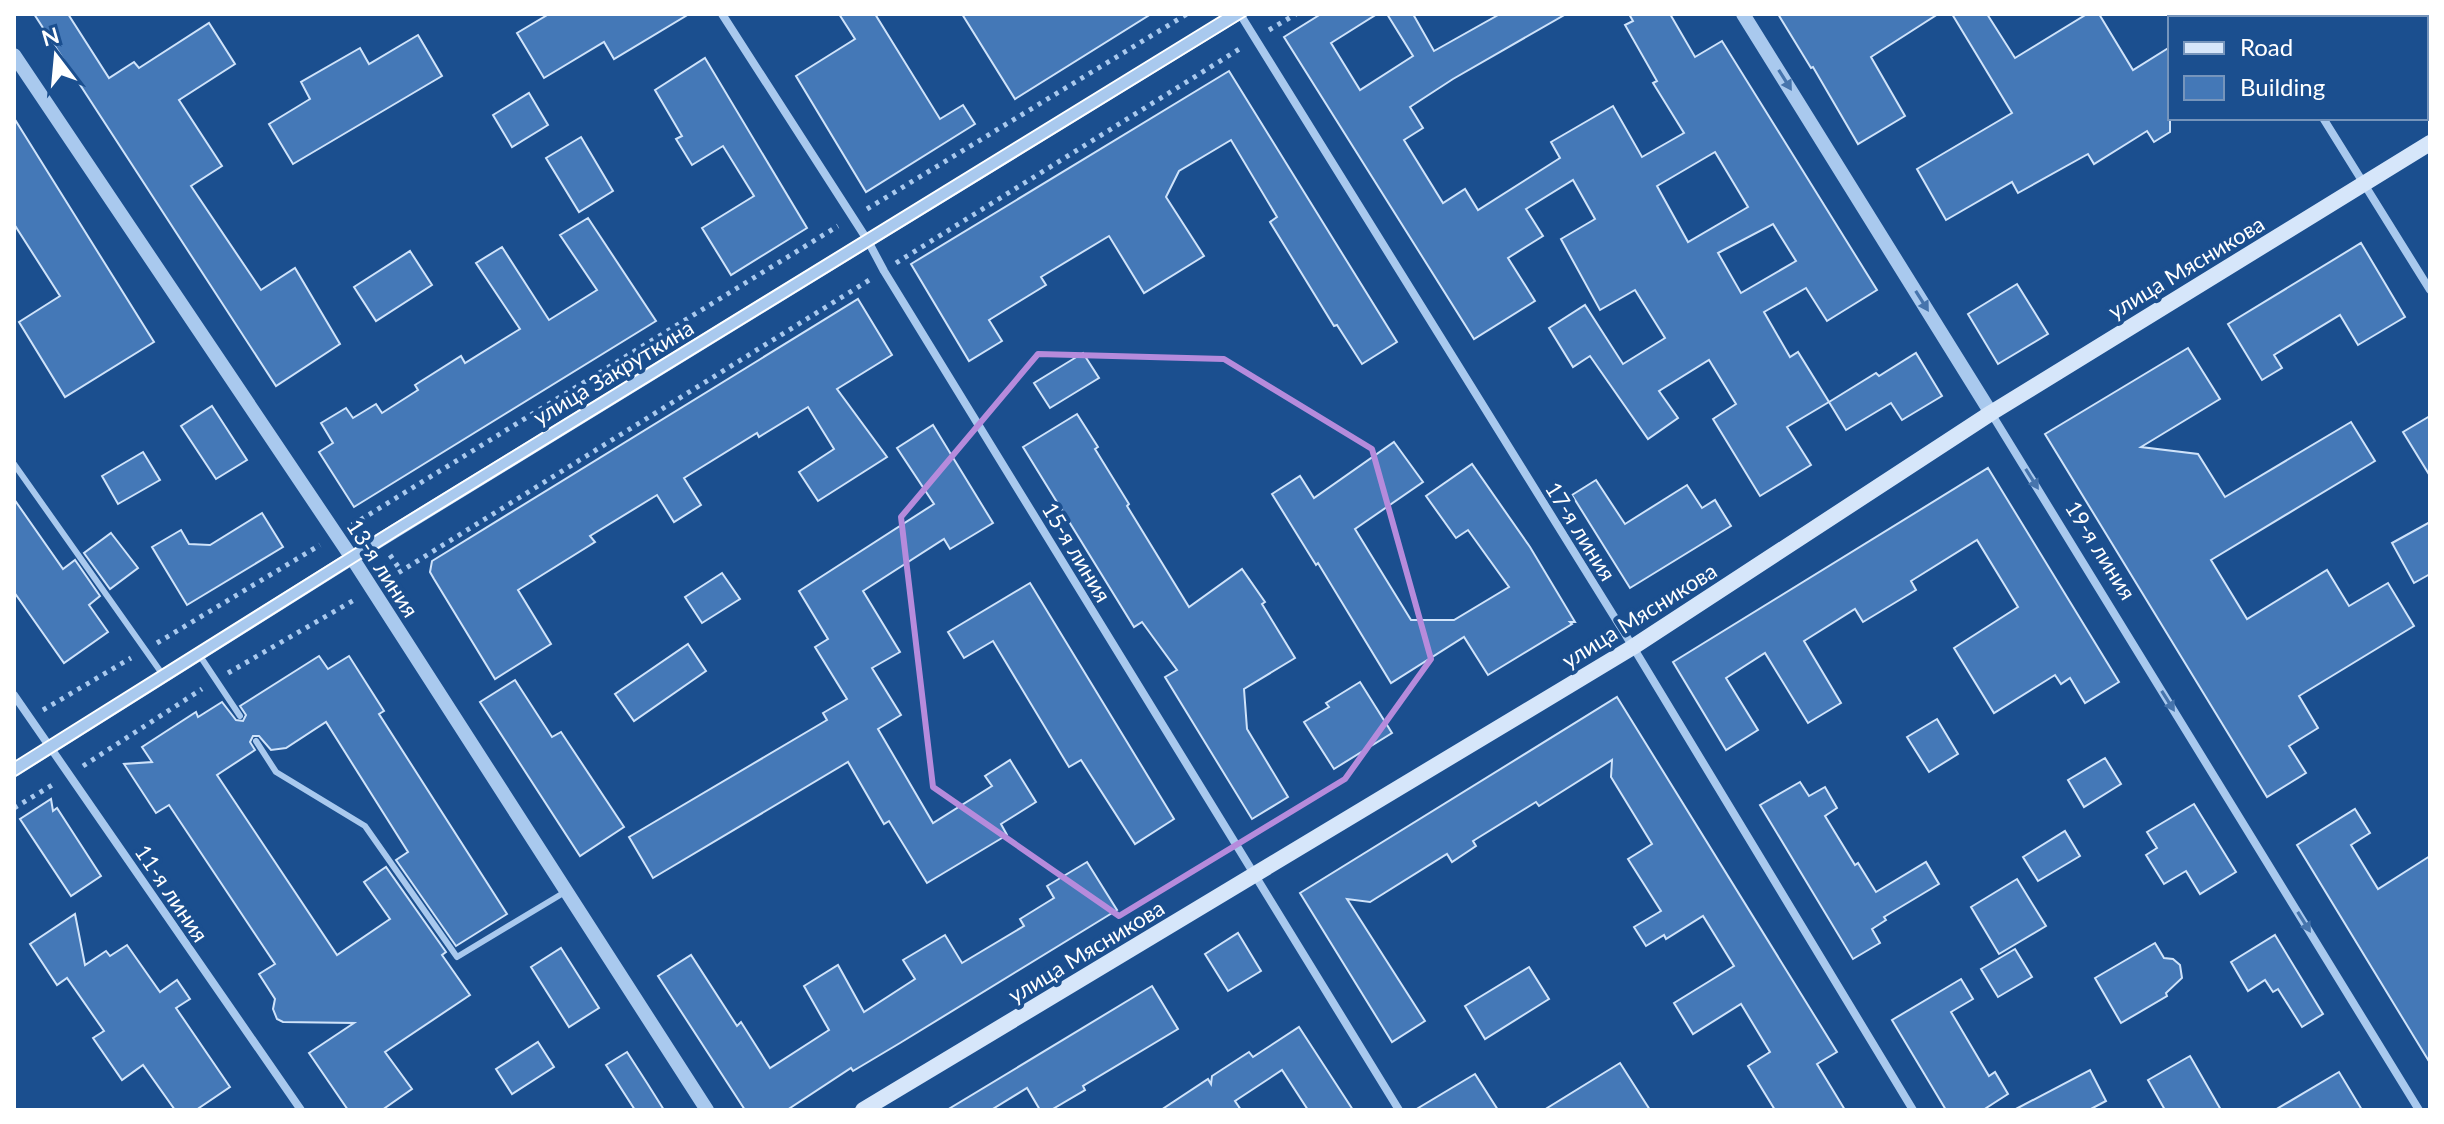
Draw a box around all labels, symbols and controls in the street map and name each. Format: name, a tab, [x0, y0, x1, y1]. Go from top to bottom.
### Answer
north arrow	[16, 16, 96, 96]
legend	[2168, 16, 2428, 120]
text: N	[38, 21, 62, 52]
text: Road	[2240, 32, 2293, 61]
one-way arrow	[1777, 69, 1791, 91]
text: Building	[2240, 72, 2325, 101]
street label: улица Мясникова	[2103, 210, 2269, 324]
one-way arrow	[1915, 290, 1930, 311]
street label: улица Закруткина	[528, 313, 698, 431]
one-way arrow	[2025, 468, 2039, 490]
street label: 17-я линия	[1540, 477, 1622, 585]
street label: 19-я линия	[2060, 496, 2142, 604]
street label: 15-я линия	[1037, 497, 1117, 607]
street label: 13-я линия	[341, 514, 425, 622]
street label: улица Мясникова	[1557, 557, 1721, 673]
one-way arrow	[2161, 690, 2175, 712]
street label: 11-я линия	[130, 839, 214, 947]
street label: улица Мясникова	[1003, 894, 1169, 1008]
one-way arrow	[2296, 911, 2310, 933]

